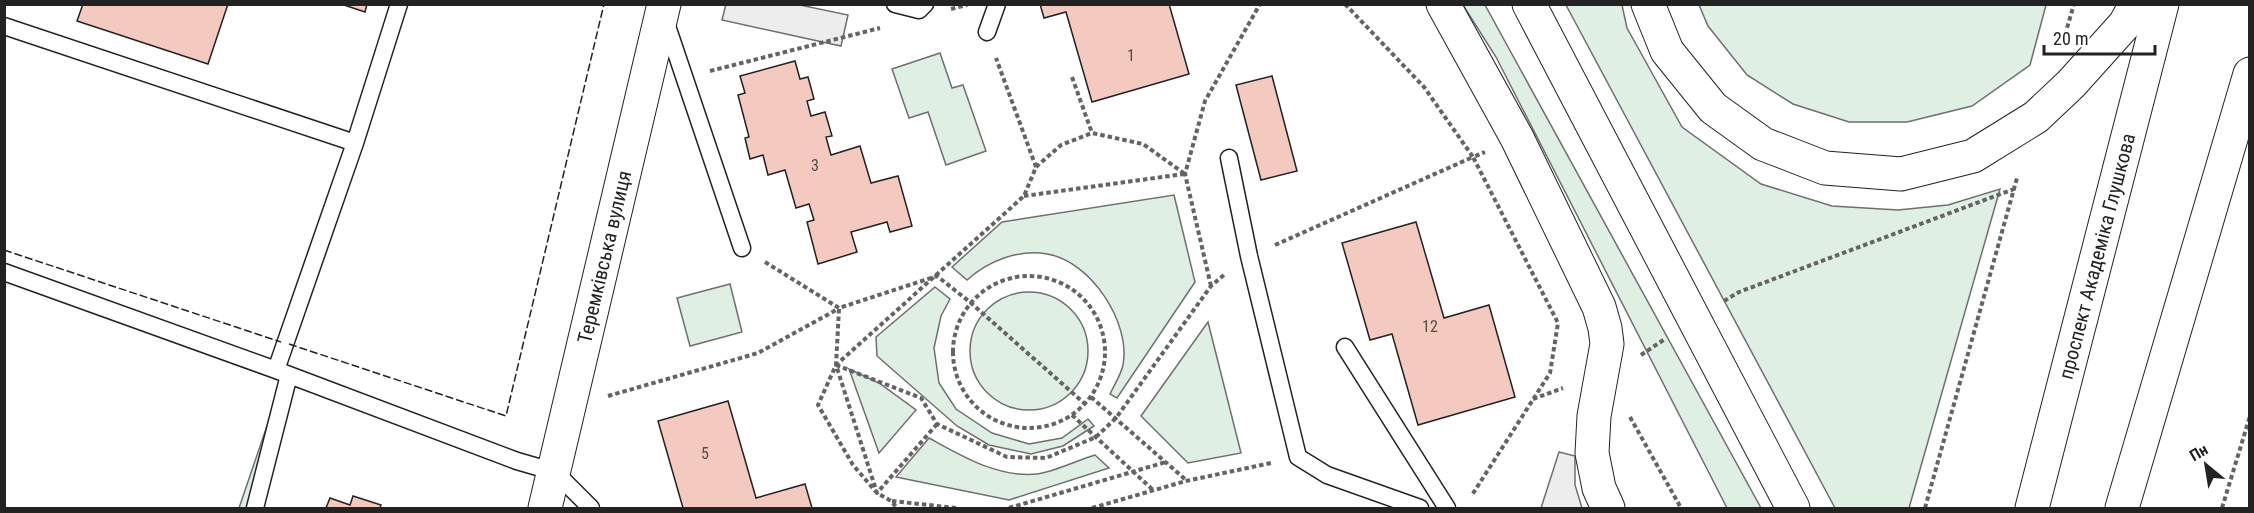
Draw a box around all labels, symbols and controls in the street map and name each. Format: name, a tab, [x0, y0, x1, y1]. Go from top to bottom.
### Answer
scale bar	[2044, 18, 2155, 56]
text: 20 m	[2053, 28, 2088, 49]
house number: 1	[1127, 46, 1135, 65]
street label: проспект Академіка Глушкова	[2054, 131, 2140, 382]
house number: 3	[811, 156, 819, 175]
street label: Теремківська вулиця	[572, 168, 636, 346]
house number: 12	[1422, 317, 1438, 336]
north arrow	[2176, 435, 2236, 495]
text: Пн	[2186, 440, 2211, 465]
house number: 5	[701, 444, 709, 463]

